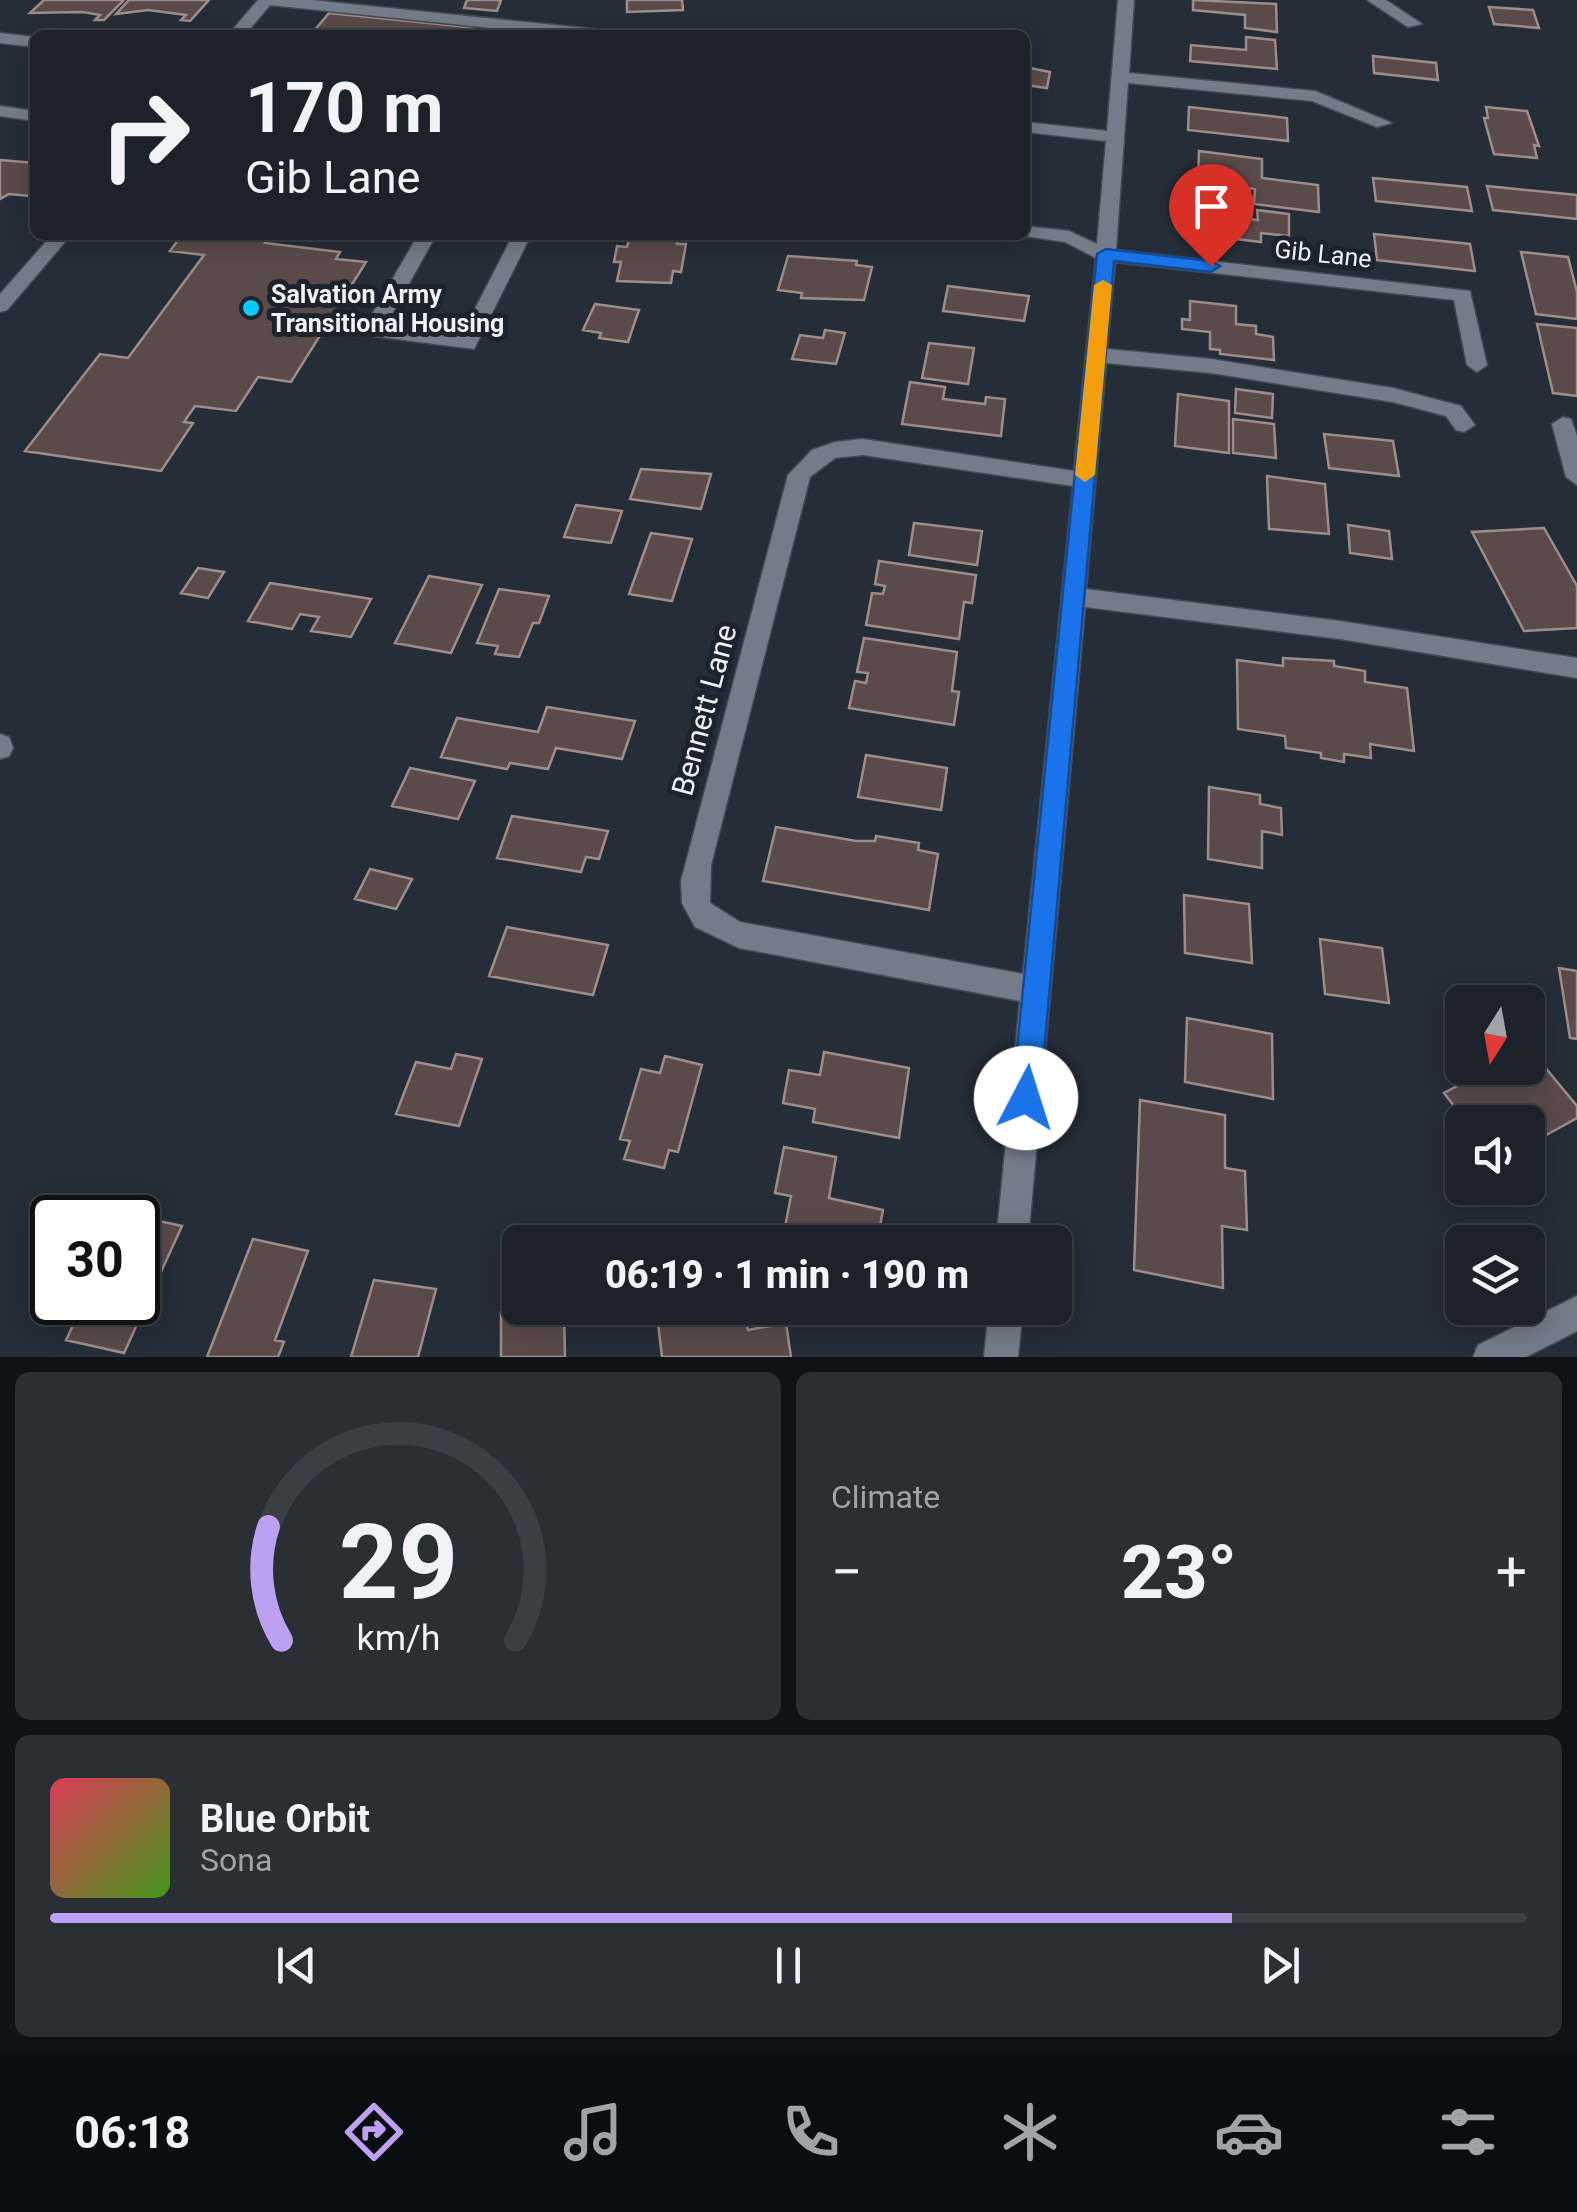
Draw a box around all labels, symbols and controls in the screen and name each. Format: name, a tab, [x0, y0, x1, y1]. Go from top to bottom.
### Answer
text: 170 m	[245, 67, 444, 149]
icon: right	[80, 70, 210, 200]
text: Gib Lane	[245, 151, 420, 204]
pin	[1169, 164, 1254, 267]
icon: arrive	[1184, 179, 1239, 234]
street label: Gib Lane	[1273, 234, 1373, 274]
place label: Salvation Army Transitional Housing	[271, 280, 504, 338]
marker: Salvation Army Transitional Housing	[240, 297, 262, 319]
street label: Bennett Lane	[664, 621, 744, 799]
north arrow	[1445, 985, 1545, 1085]
map controls	[1445, 985, 1545, 1325]
position arrow	[974, 1046, 1078, 1150]
button: sound	[1445, 1105, 1545, 1205]
speed limit sign: 30	[30, 1195, 160, 1325]
button: layers	[1445, 1225, 1545, 1325]
text: 06:19 · 1 min · 190 m	[605, 1253, 969, 1297]
text: Climate	[831, 1478, 940, 1516]
text: 29	[338, 1502, 458, 1623]
text: 23°	[1121, 1528, 1237, 1616]
text: −	[831, 1540, 862, 1604]
text: +	[1496, 1540, 1527, 1604]
text: km/h	[356, 1617, 440, 1659]
text: Blue Orbit	[200, 1797, 370, 1841]
text: Sona	[200, 1841, 272, 1879]
icon: previous	[269, 1938, 324, 1993]
icon: pause	[761, 1938, 816, 1993]
icon: next	[1253, 1938, 1308, 1993]
icon: directions	[339, 2097, 409, 2167]
icon: music	[558, 2097, 628, 2167]
icon: phone	[776, 2097, 846, 2167]
icon: climate	[995, 2097, 1065, 2167]
icon: car	[1214, 2097, 1284, 2167]
icon: filters	[1433, 2097, 1503, 2167]
text: 06:18	[74, 2106, 190, 2159]

